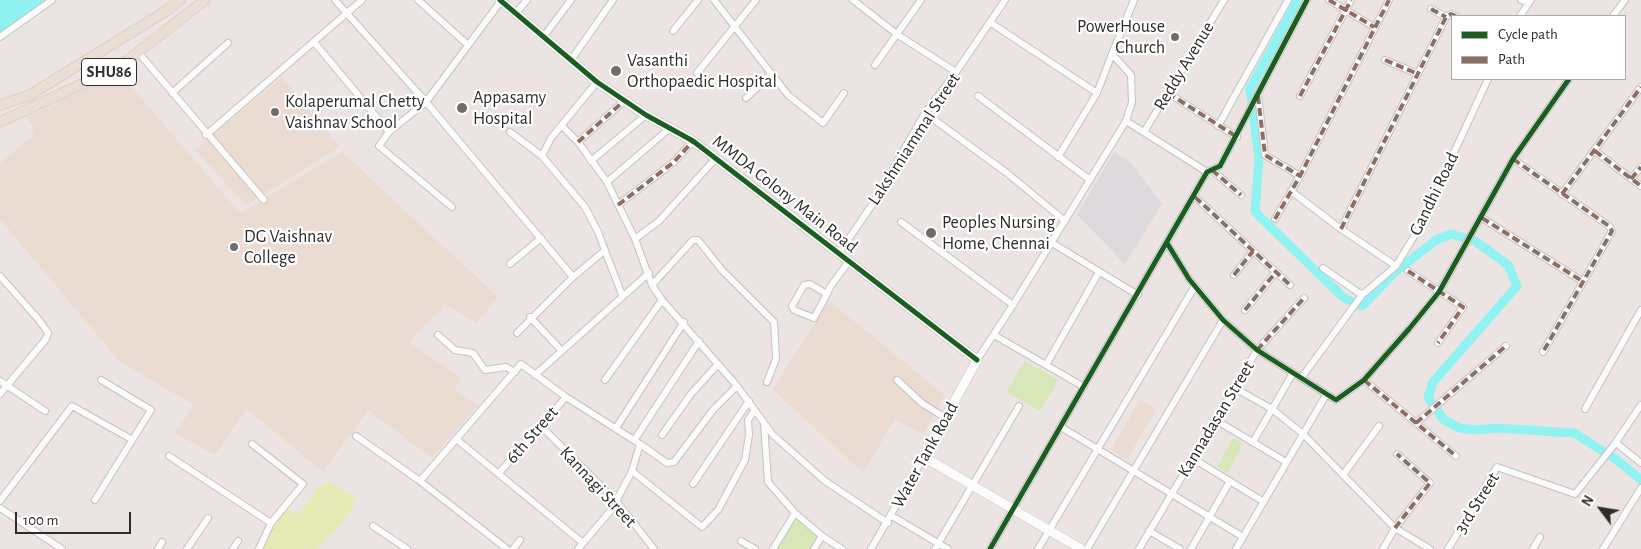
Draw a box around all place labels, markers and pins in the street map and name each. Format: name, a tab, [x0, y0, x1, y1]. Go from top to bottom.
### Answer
place label: PowerHouse Church	[1077, 16, 1165, 58]
marker: PowerHouse Church	[1169, 31, 1181, 43]
place label: Vasanthi Orthopaedic Hospital	[627, 50, 777, 92]
marker: Vasanthi Orthopaedic Hospital	[609, 64, 623, 78]
place label: Appasamy Hospital	[473, 87, 546, 130]
place label: Kolaperumal Chetty Vaishnav School	[285, 91, 425, 134]
marker: Appasamy Hospital	[455, 101, 469, 115]
marker: Kolaperumal Chetty Vaishnav School	[269, 106, 281, 118]
place label: Peoples Nursing Home, Chennai	[942, 212, 1055, 254]
place label: DG Vaishnav College	[244, 226, 332, 268]
marker: Peoples Nursing Home, Chennai	[924, 226, 938, 240]
marker: DG Vaishnav College	[228, 241, 240, 253]

